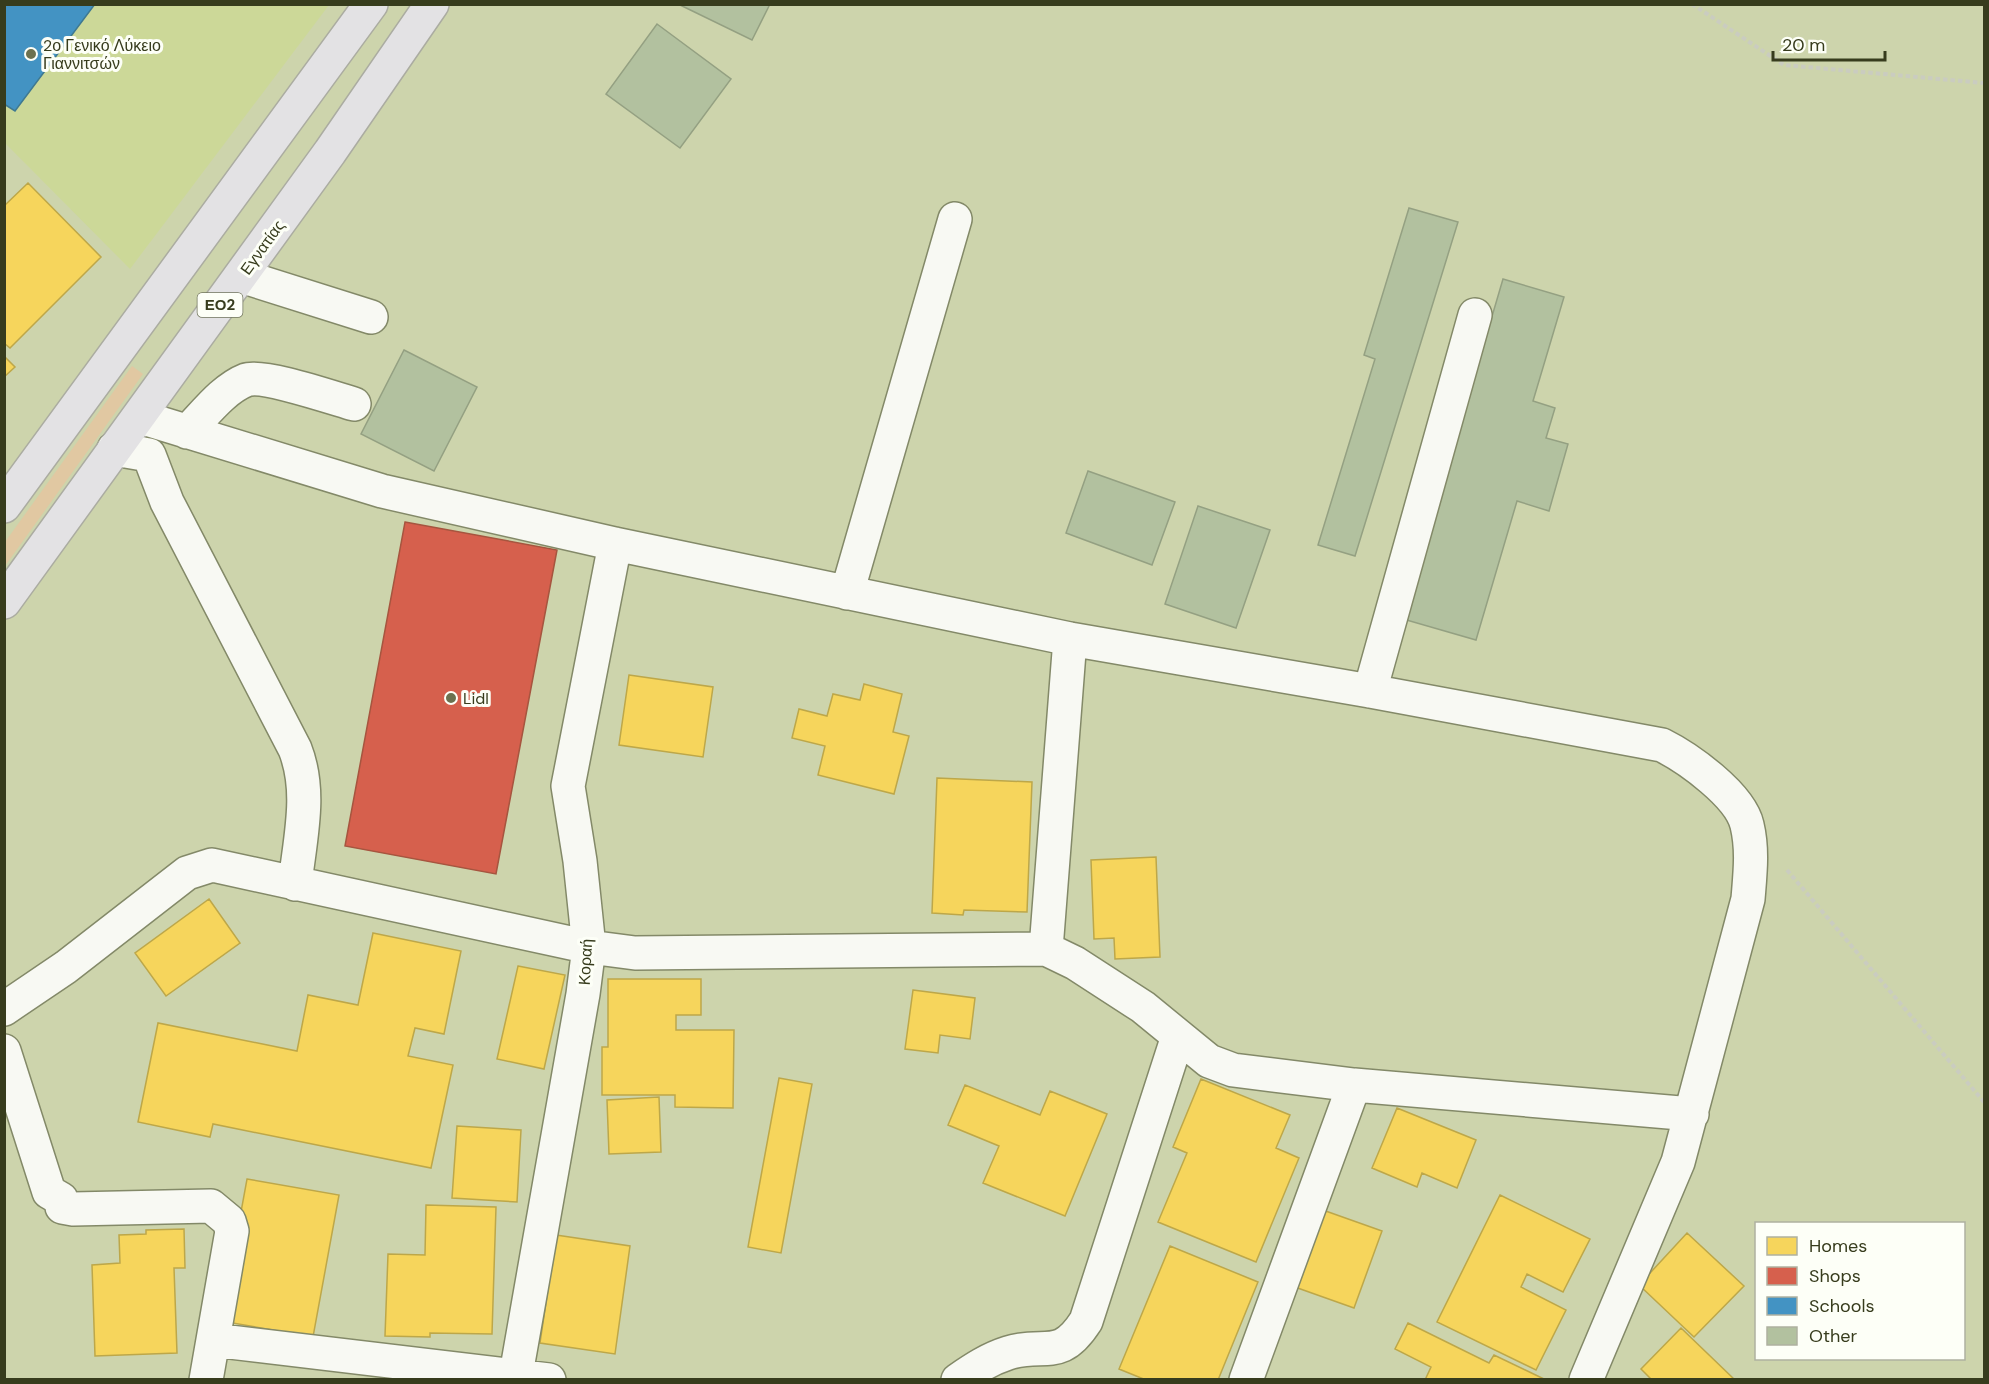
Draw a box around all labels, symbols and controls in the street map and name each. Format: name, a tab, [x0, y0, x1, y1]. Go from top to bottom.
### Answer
scale bar	[1773, 24, 1886, 62]
text: 20 m	[1782, 33, 1825, 57]
place label: 2ο Γενικό Λύκειο Γιαννιτσών	[43, 35, 161, 74]
marker: 2ο Γενικό Λύκειο Γιαννιτσών	[24, 47, 38, 61]
street label: Εγνατίας	[235, 216, 290, 279]
road number: ΕΟ2	[198, 293, 242, 317]
place label: Lidl	[463, 688, 489, 709]
marker: Lidl	[444, 691, 458, 705]
street label: Κοραή	[574, 938, 597, 986]
legend	[1755, 1222, 1965, 1360]
text: Homes	[1809, 1234, 1867, 1258]
text: Shops	[1809, 1264, 1861, 1288]
text: Schools	[1809, 1294, 1874, 1318]
text: Other	[1809, 1324, 1858, 1348]

